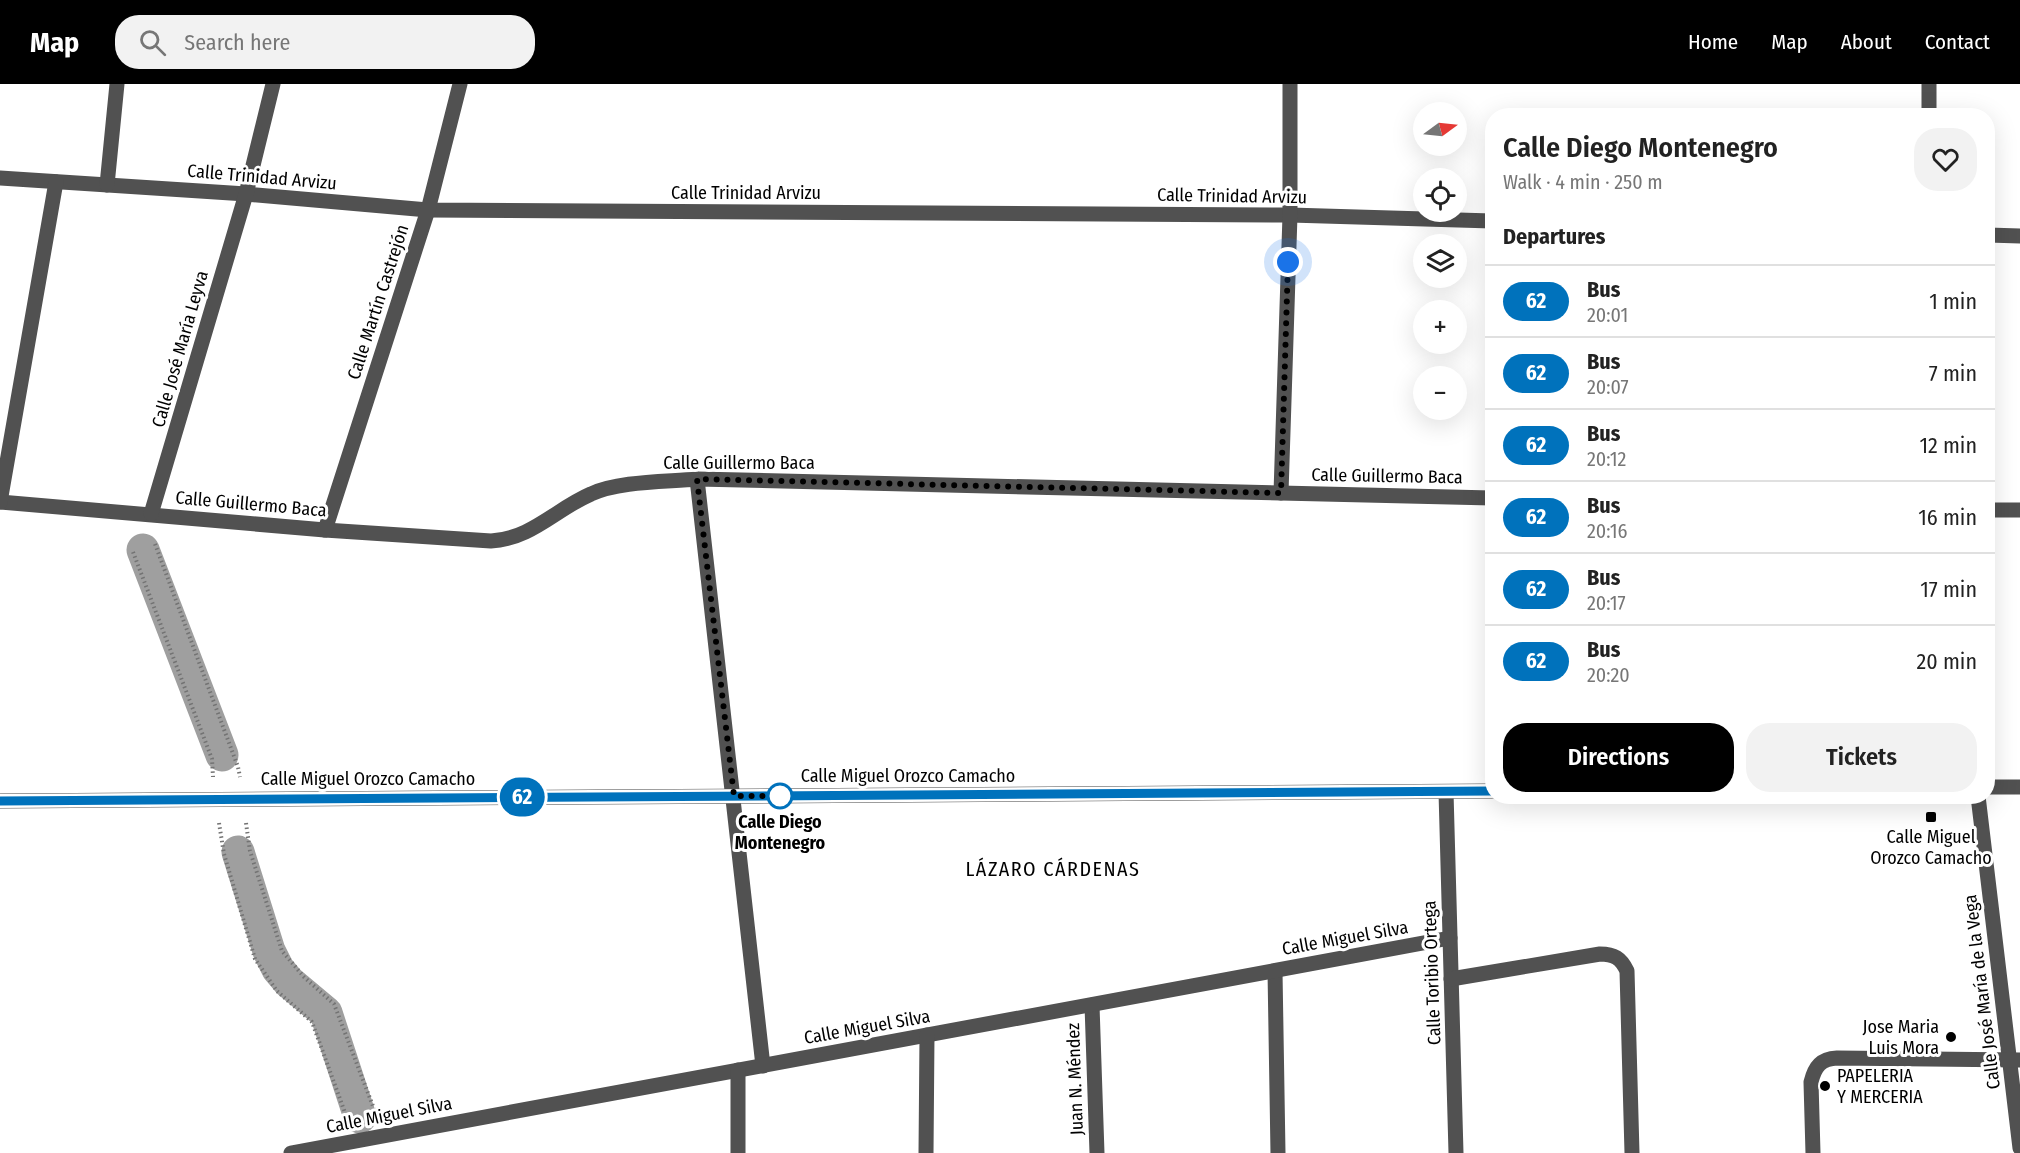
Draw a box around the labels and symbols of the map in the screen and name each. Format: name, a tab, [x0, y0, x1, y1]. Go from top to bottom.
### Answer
north arrow	[1413, 102, 1467, 156]
street label: Calle Trinidad Arvizu	[186, 160, 338, 194]
street label: Calle Trinidad Arvizu	[671, 182, 821, 204]
street label: Calle Trinidad Arvizu	[1157, 184, 1307, 208]
street label: Calle Martín Castrejón	[343, 222, 413, 382]
your location	[1273, 247, 1303, 277]
street label: Calle José María Leyva	[147, 268, 213, 430]
street label: Calle Guillermo Baca	[663, 452, 815, 474]
street label: Calle Guillermo Baca	[1311, 464, 1463, 488]
street label: Calle Guillermo Baca	[175, 486, 328, 522]
street label: Calle Miguel Orozco Camacho	[801, 765, 1015, 787]
street label: Calle Miguel Orozco Camacho	[261, 768, 475, 790]
line badge: 62	[495, 778, 549, 816]
marker: Calle Diego Montenegro	[767, 783, 793, 809]
marker: Calle Miguel Orozco Camacho	[1924, 810, 1938, 824]
place label: Calle Diego Montenegro	[735, 811, 826, 854]
place label: Calle Miguel Orozco Camacho	[1870, 826, 1992, 869]
district label: LÁZARO CÁRDENAS	[966, 857, 1140, 881]
street label: Calle José María de la Vega	[1959, 893, 2005, 1091]
street label: Calle Toribio Ortega	[1418, 900, 1446, 1046]
street label: Calle Miguel Silva	[1280, 916, 1410, 960]
street label: Calle Miguel Silva	[802, 1005, 932, 1049]
place label: Jose Maria Luis Mora	[1863, 1016, 1939, 1059]
street label: Juan N. Méndez	[1062, 1022, 1088, 1136]
marker: Jose Maria Luis Mora	[1944, 1030, 1958, 1044]
place label: PAPELERIA Y MERCERIA	[1837, 1065, 1923, 1108]
marker: PAPELERIA Y MERCERIA	[1818, 1079, 1832, 1093]
street label: Calle Miguel Silva	[324, 1092, 454, 1138]

